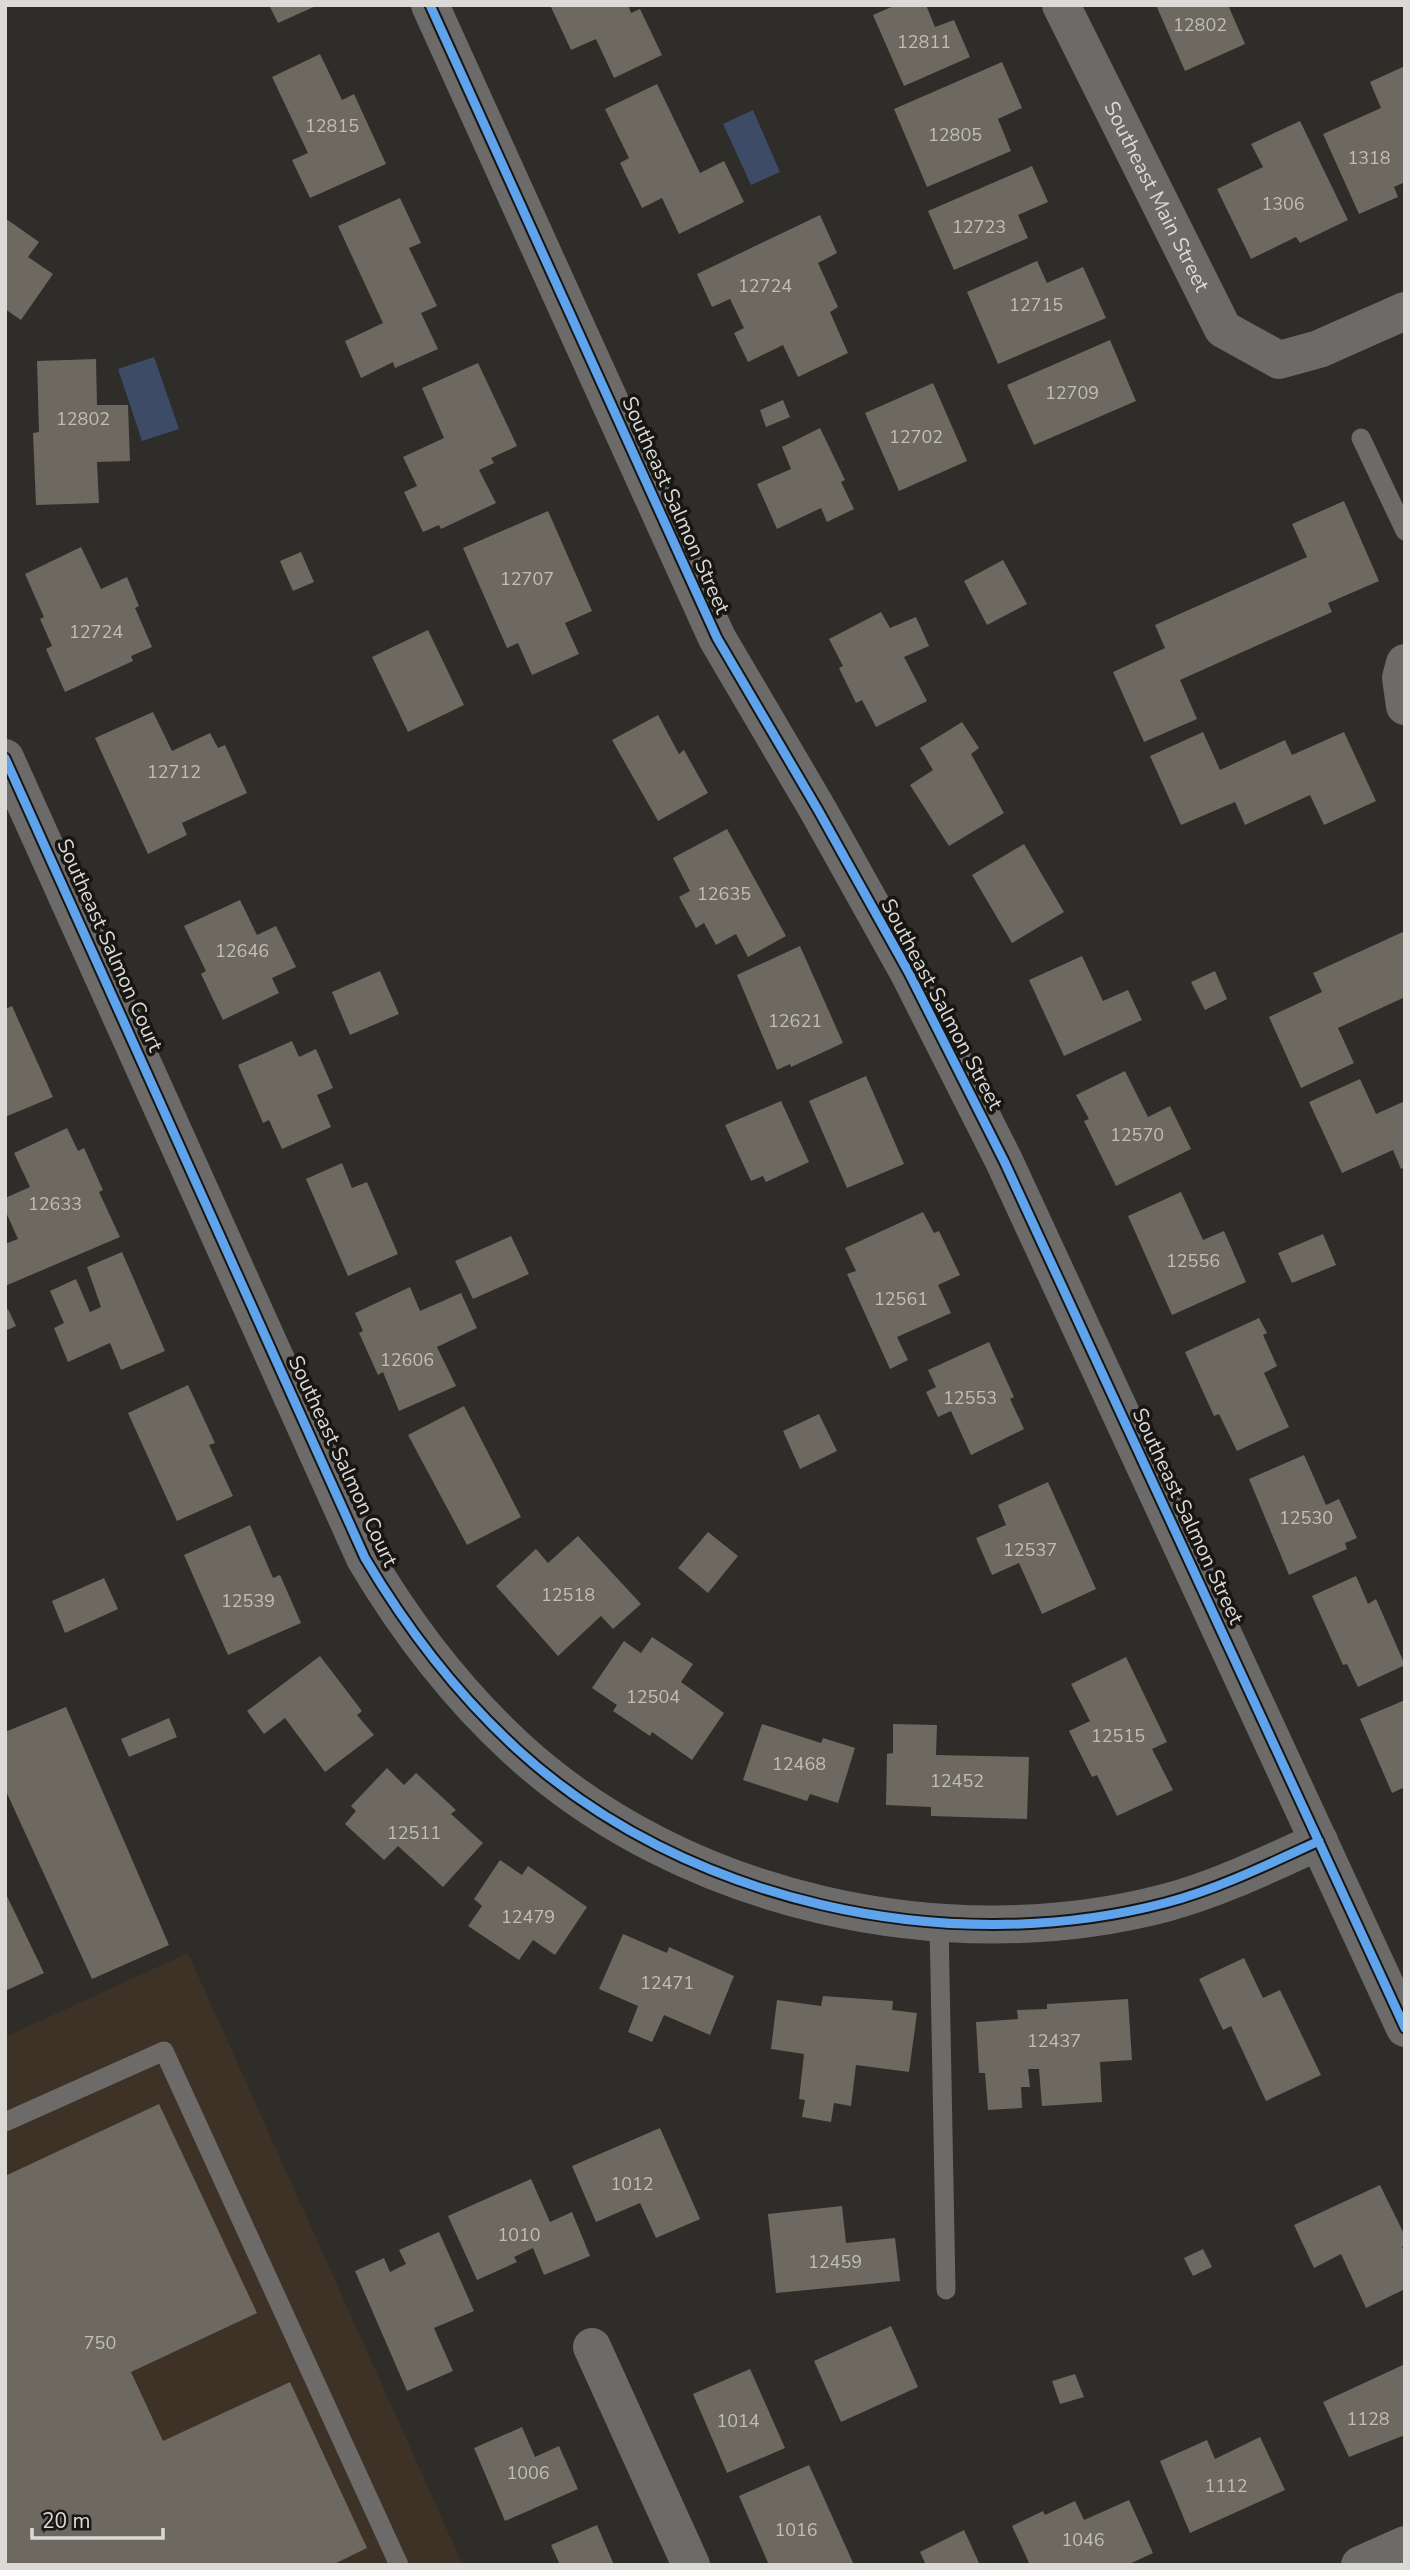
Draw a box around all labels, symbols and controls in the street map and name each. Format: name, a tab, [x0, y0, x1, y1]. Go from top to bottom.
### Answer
house number: 12802	[1173, 13, 1227, 37]
house number: 12811	[897, 30, 951, 54]
street label: Southeast Main Street	[1097, 96, 1216, 297]
house number: 12815	[305, 114, 359, 138]
house number: 12805	[928, 123, 982, 147]
house number: 1318	[1347, 146, 1391, 170]
house number: 1306	[1261, 192, 1305, 216]
house number: 12723	[952, 215, 1006, 239]
house number: 12724	[738, 274, 792, 298]
house number: 12715	[1009, 293, 1063, 317]
house number: 12709	[1045, 381, 1099, 405]
street label: Southeast Salmon Street	[615, 392, 737, 619]
house number: 12802	[56, 407, 110, 431]
house number: 12702	[889, 425, 943, 449]
house number: 12707	[500, 567, 554, 591]
house number: 12724	[69, 620, 123, 644]
house number: 12712	[147, 760, 201, 784]
street label: Southeast Salmon Court	[50, 834, 170, 1056]
house number: 12635	[697, 882, 751, 906]
street label: Southeast Salmon Street	[874, 894, 1010, 1115]
house number: 12646	[215, 939, 269, 963]
house number: 12621	[768, 1009, 822, 1033]
house number: 12570	[1110, 1123, 1164, 1147]
house number: 12633	[28, 1192, 82, 1216]
house number: 12556	[1166, 1249, 1220, 1273]
house number: 12561	[874, 1287, 928, 1311]
house number: 12606	[380, 1348, 434, 1372]
street label: Southeast Salmon Court	[282, 1351, 405, 1572]
house number: 12553	[943, 1386, 997, 1410]
street label: Southeast Salmon Street	[1126, 1403, 1251, 1629]
house number: 12530	[1279, 1506, 1333, 1530]
house number: 12537	[1003, 1538, 1057, 1562]
house number: 12518	[541, 1583, 595, 1607]
house number: 12539	[221, 1589, 275, 1613]
house number: 12504	[626, 1685, 680, 1709]
house number: 12515	[1091, 1724, 1145, 1748]
house number: 12468	[772, 1752, 826, 1776]
house number: 12452	[930, 1769, 984, 1793]
house number: 12511	[387, 1821, 441, 1845]
house number: 12479	[501, 1905, 555, 1929]
house number: 12471	[640, 1971, 694, 1995]
house number: 12437	[1027, 2029, 1081, 2053]
house number: 1012	[610, 2172, 654, 2196]
house number: 1010	[497, 2223, 541, 2247]
house number: 12459	[808, 2250, 862, 2274]
house number: 750	[84, 2331, 116, 2355]
house number: 1128	[1346, 2407, 1390, 2431]
house number: 1014	[716, 2409, 760, 2433]
house number: 1006	[506, 2461, 550, 2485]
house number: 1112	[1204, 2474, 1248, 2498]
scale bar	[32, 2496, 163, 2540]
text: 20 m	[42, 2507, 91, 2535]
house number: 1016	[774, 2518, 818, 2542]
house number: 1046	[1061, 2528, 1105, 2552]

